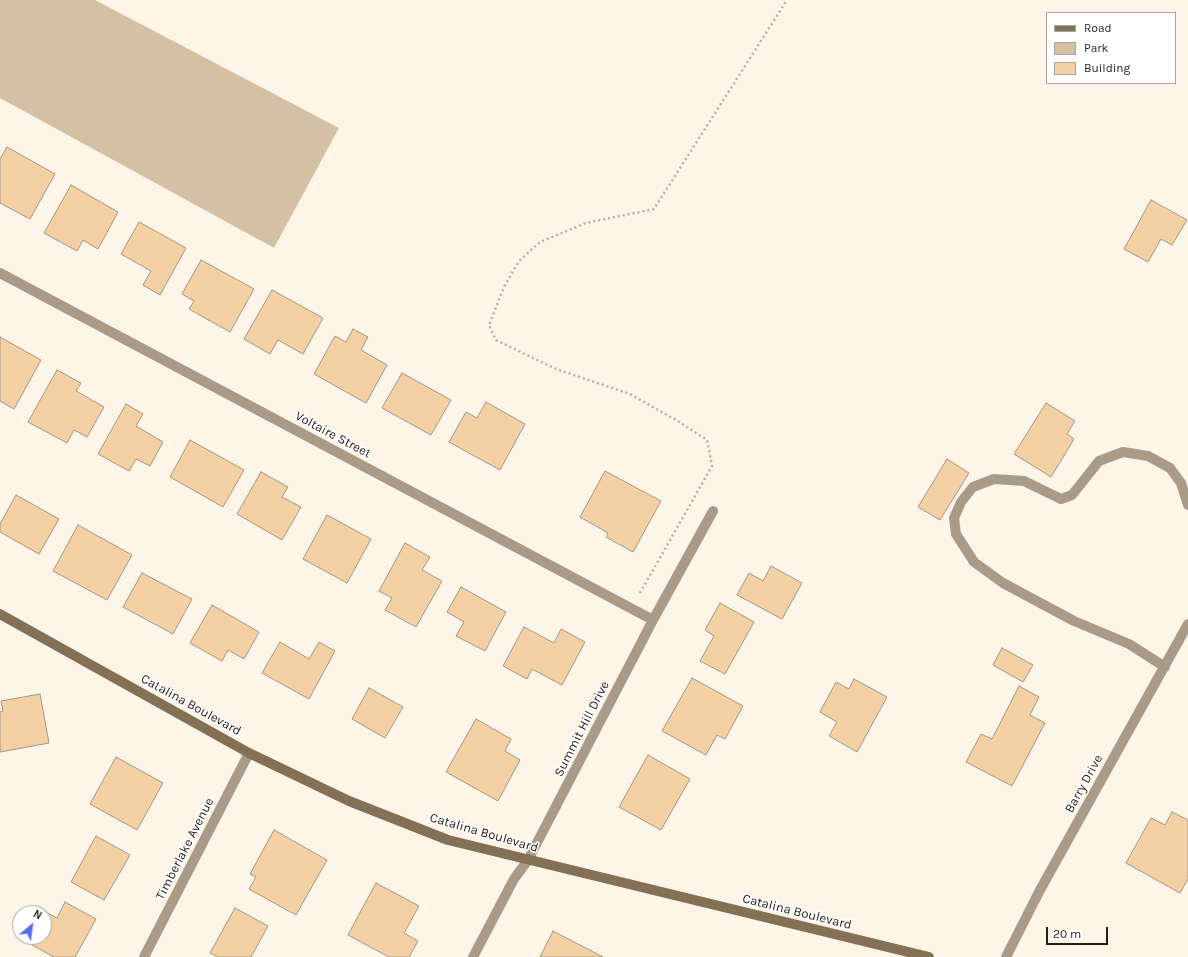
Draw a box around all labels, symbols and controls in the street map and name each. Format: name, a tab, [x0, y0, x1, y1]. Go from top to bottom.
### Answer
legend	[1046, 12, 1176, 84]
text: Road	[1084, 21, 1112, 35]
text: Park	[1084, 41, 1108, 55]
text: Building	[1084, 61, 1130, 75]
street label: Voltaire Street	[292, 408, 374, 462]
street label: Catalina Boulevard	[138, 671, 244, 739]
street label: Summit Hill Drive	[551, 679, 613, 779]
street label: Barry Drive	[1062, 752, 1106, 816]
street label: Timberlake Avenue	[153, 795, 217, 903]
street label: Catalina Boulevard	[428, 810, 540, 856]
street label: Catalina Boulevard	[741, 891, 853, 933]
north arrow	[12, 905, 52, 945]
text: N	[31, 907, 44, 923]
scale bar	[1048, 919, 1110, 945]
text: 20 m	[1053, 927, 1081, 941]

